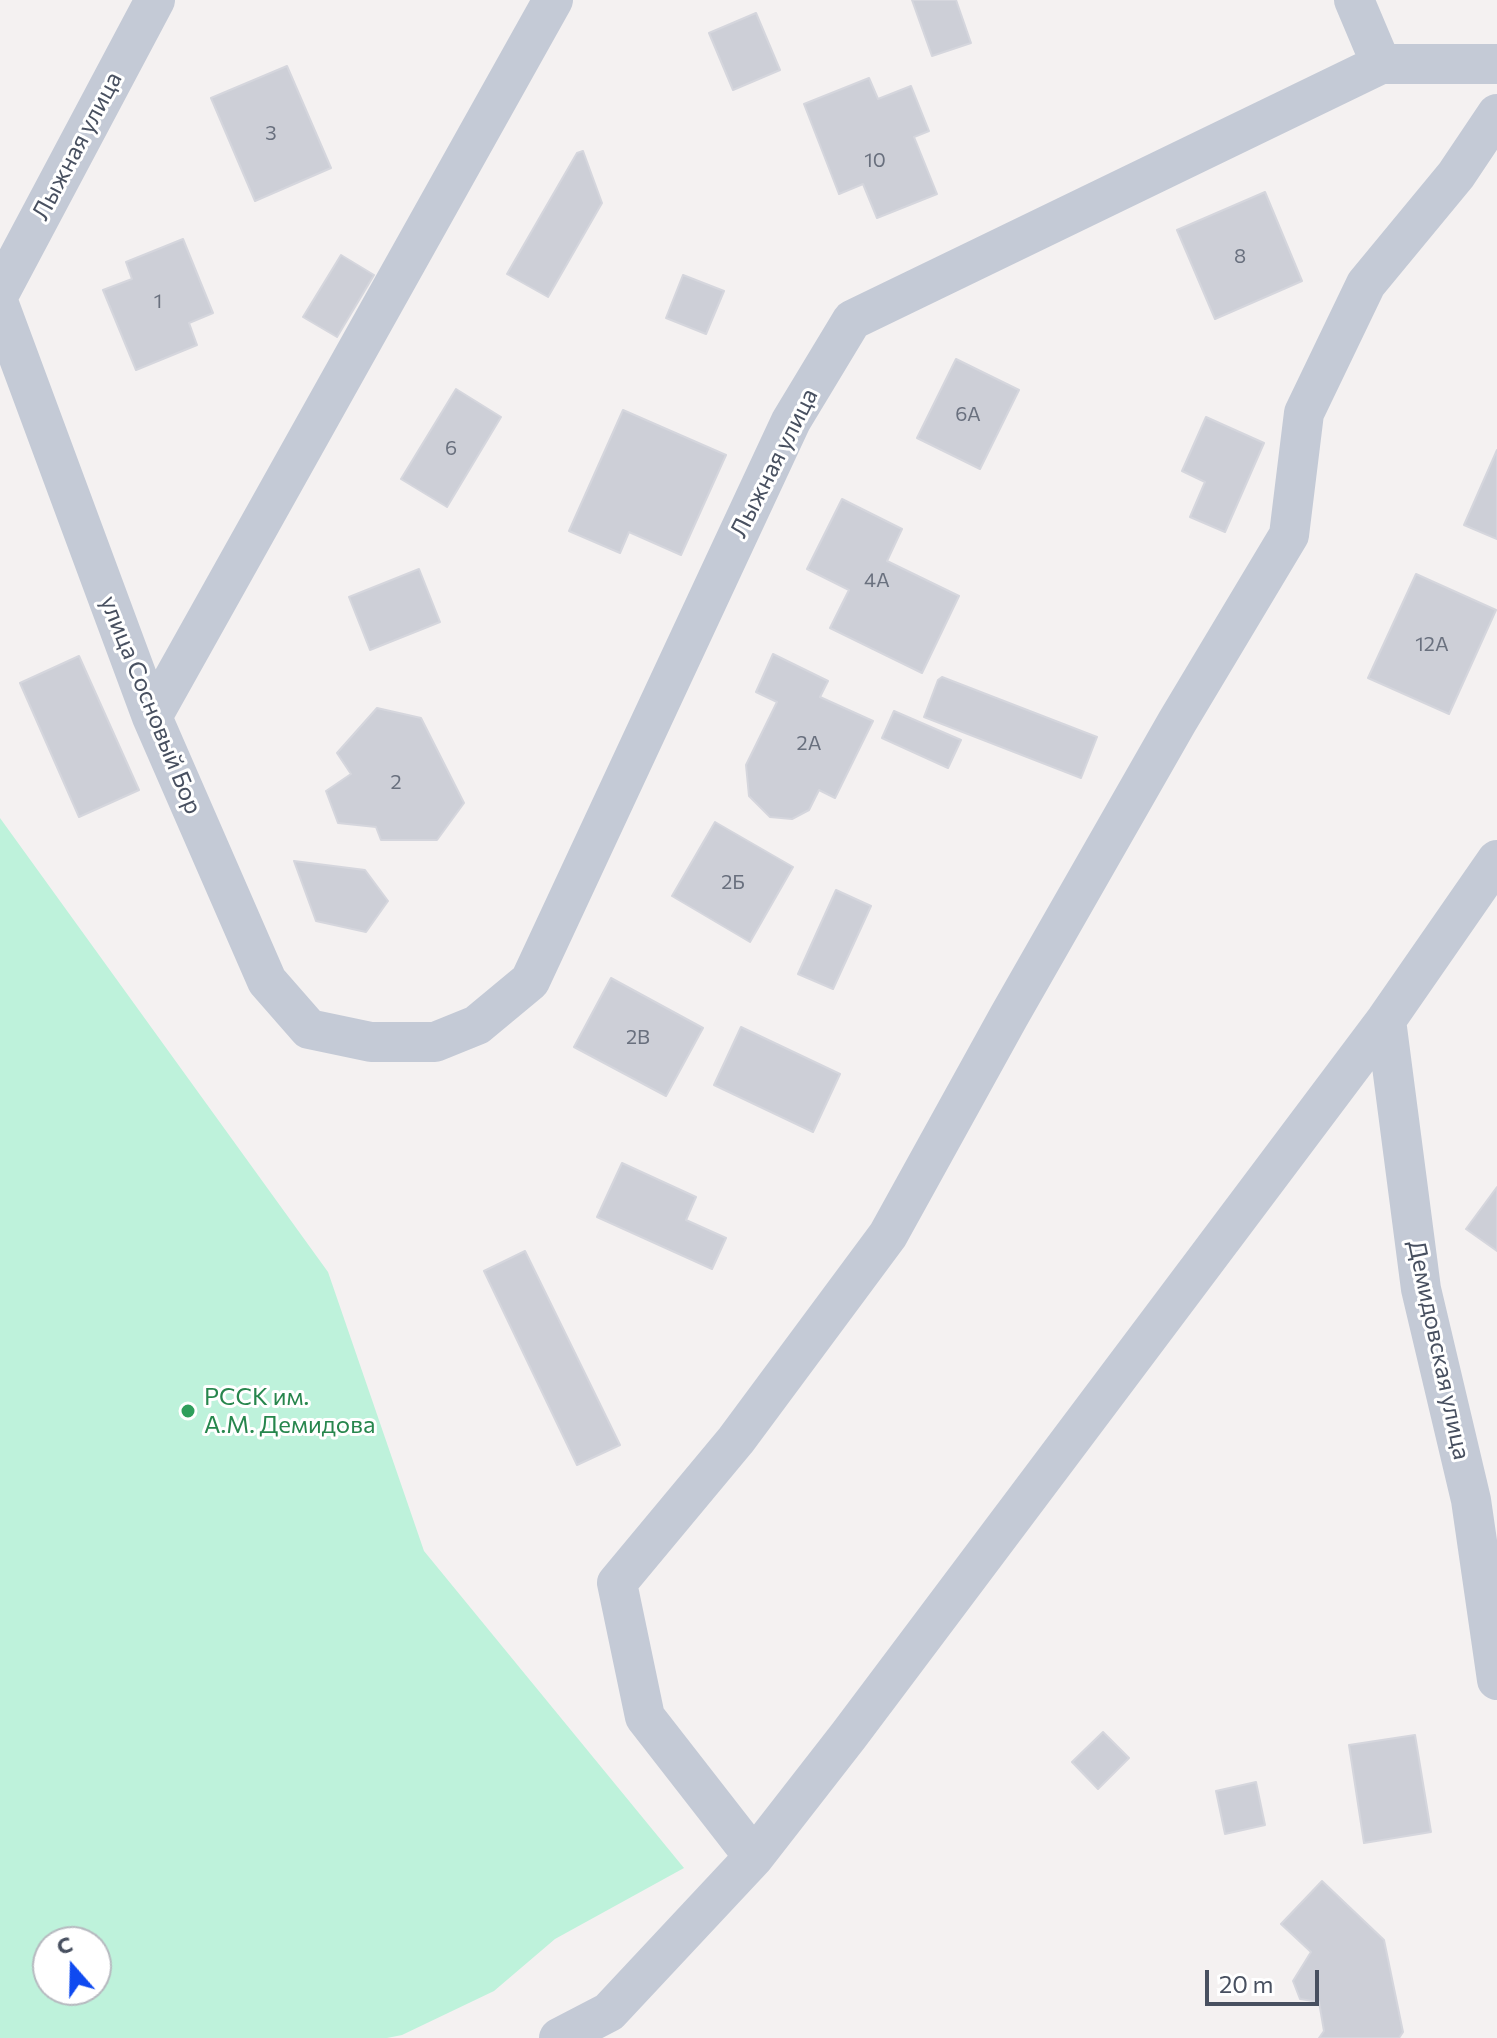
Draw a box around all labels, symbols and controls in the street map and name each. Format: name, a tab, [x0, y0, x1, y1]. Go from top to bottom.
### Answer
street label: Лыжная улица	[26, 67, 128, 225]
house number: 3	[265, 121, 277, 145]
house number: 10	[864, 148, 886, 172]
house number: 8	[1234, 244, 1246, 268]
house number: 1	[154, 289, 162, 313]
street label: Лыжная улица	[724, 384, 824, 542]
house number: 6А	[955, 402, 981, 426]
house number: 6	[445, 436, 457, 460]
house number: 4А	[864, 568, 890, 592]
street label: улица Сосновый Бор	[94, 592, 208, 818]
house number: 12А	[1415, 632, 1449, 656]
house number: 2А	[797, 731, 821, 755]
house number: 2	[390, 770, 402, 794]
house number: 2Б	[721, 870, 745, 894]
house number: 2В	[626, 1025, 650, 1049]
street label: Демидовская улица	[1402, 1238, 1476, 1462]
place label: РССК им. А.М. Демидова	[204, 1383, 375, 1439]
marker: РССК им. А.М. Демидова	[179, 1402, 197, 1420]
north arrow	[32, 1926, 112, 2006]
text: С	[53, 1930, 76, 1960]
scale bar	[1209, 1954, 1323, 2004]
text: 20 m	[1219, 1969, 1273, 1998]

